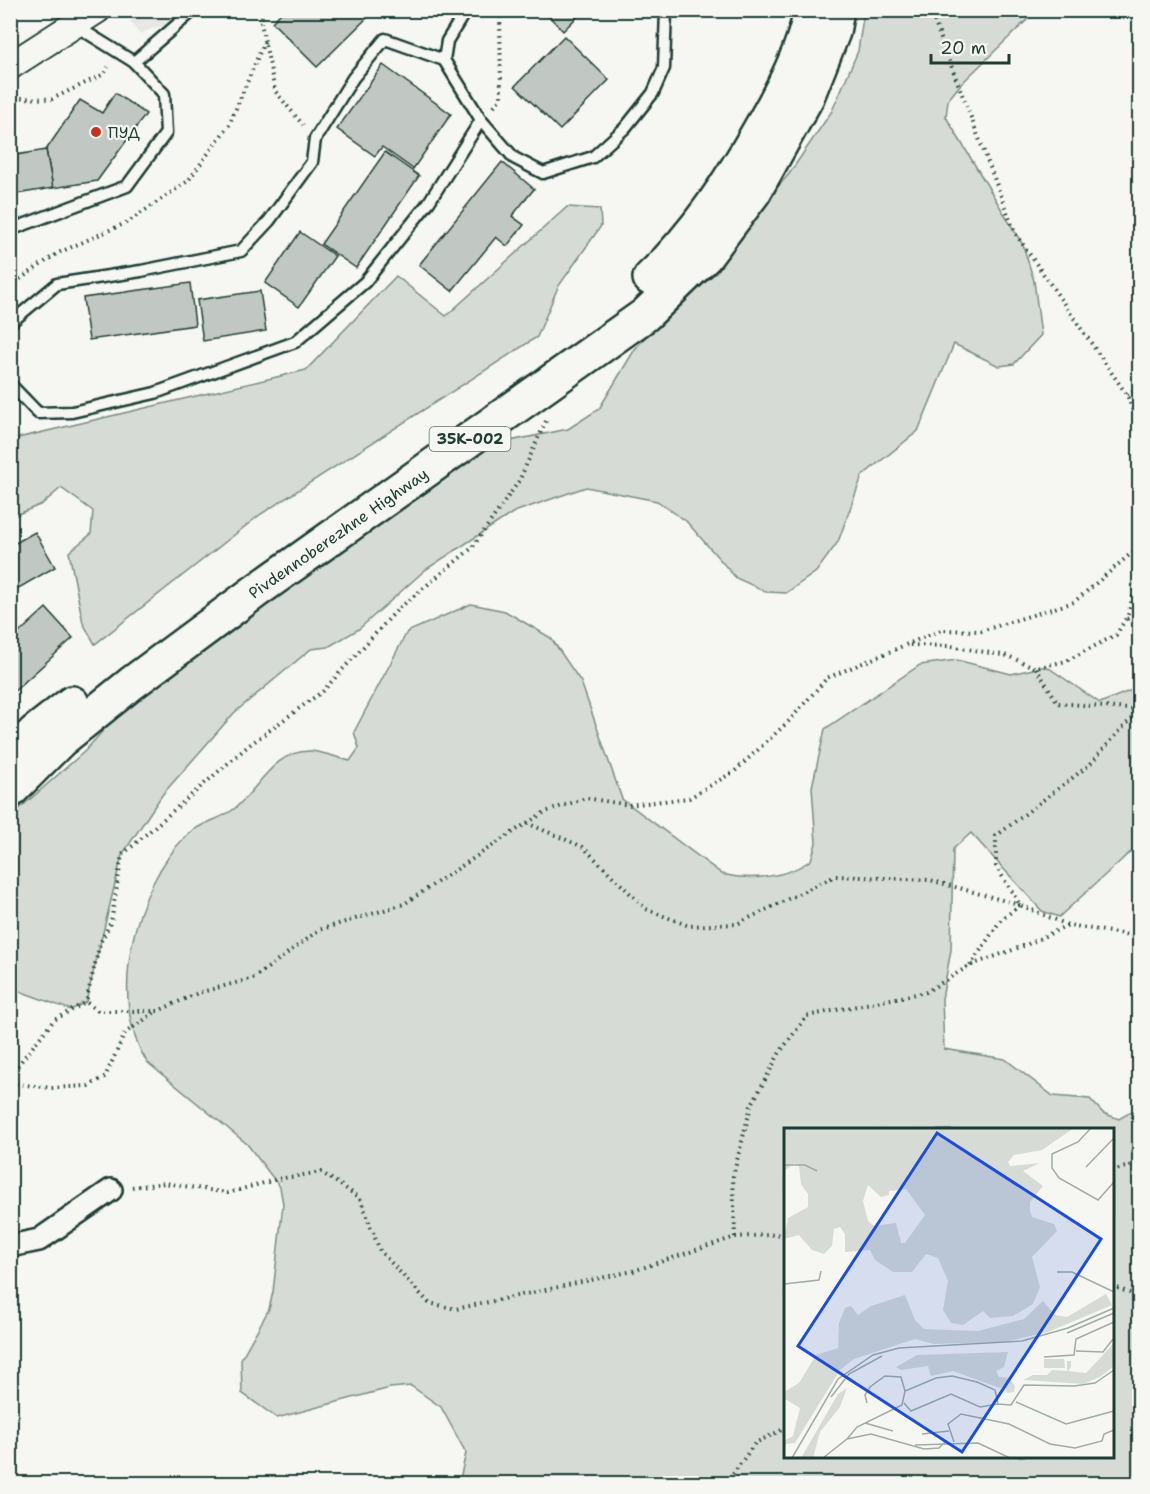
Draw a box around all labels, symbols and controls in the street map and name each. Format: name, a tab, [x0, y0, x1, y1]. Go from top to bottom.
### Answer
scale bar	[931, 27, 1009, 65]
text: 20 m	[940, 36, 986, 60]
place label: ПУД	[108, 122, 140, 143]
marker: ПУД	[89, 125, 103, 139]
road number: 35К-002	[430, 427, 510, 451]
street label: Pivdennoberezhne Highway	[244, 463, 432, 604]
inset map	[784, 1128, 1114, 1458]

